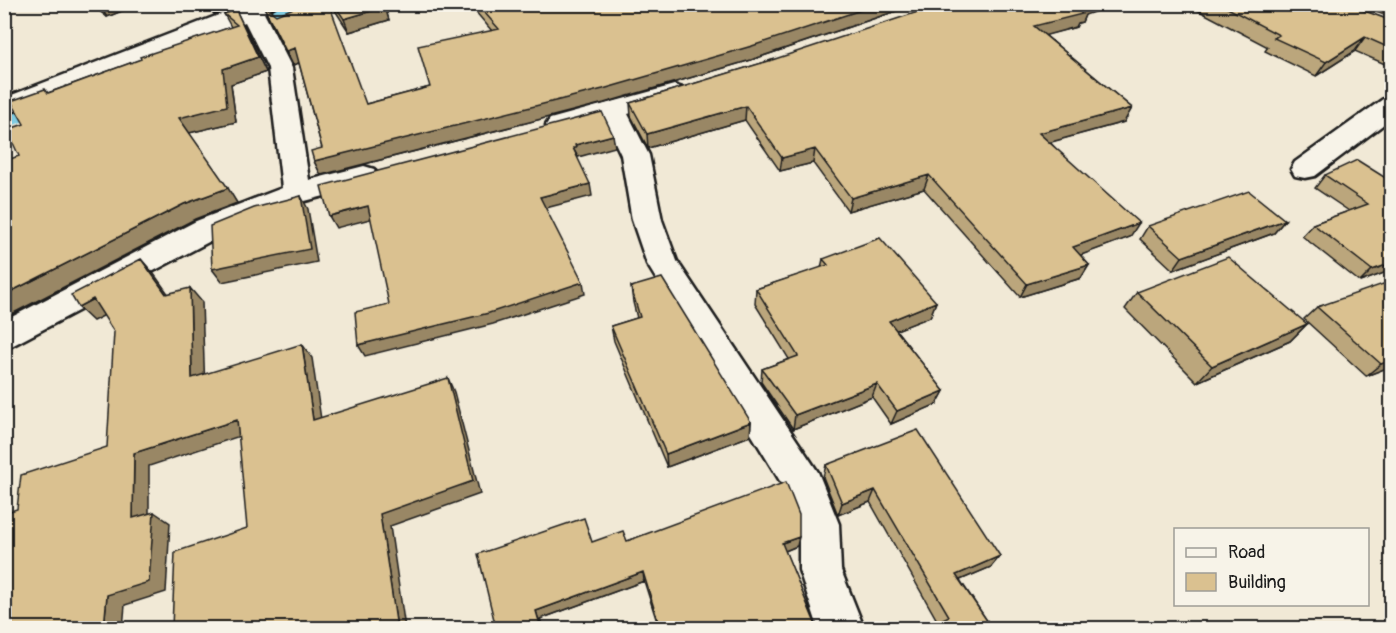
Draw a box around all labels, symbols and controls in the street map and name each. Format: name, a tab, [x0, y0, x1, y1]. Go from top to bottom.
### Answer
legend	[1174, 528, 1369, 606]
text: Road	[1228, 541, 1265, 564]
text: Building	[1228, 571, 1286, 594]

